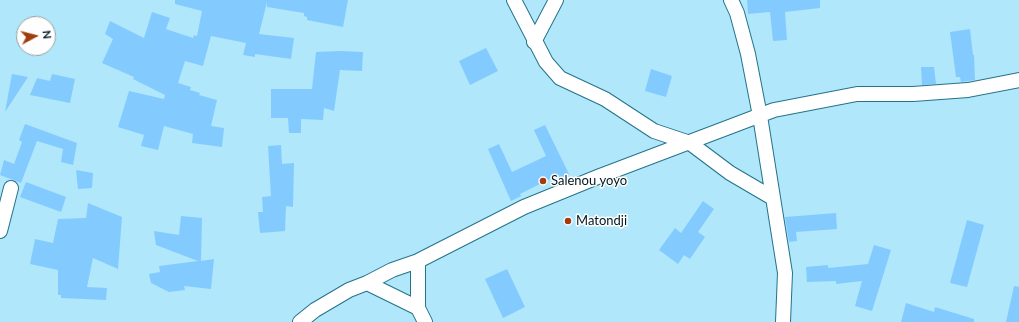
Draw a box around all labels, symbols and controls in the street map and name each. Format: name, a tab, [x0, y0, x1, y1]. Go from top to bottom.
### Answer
north arrow	[16, 16, 56, 56]
text: N	[40, 30, 54, 40]
place label: Salenou yoyo	[551, 173, 627, 189]
marker: Salenou yoyo	[538, 176, 548, 186]
place label: Matondji	[576, 213, 627, 229]
marker: Matondji	[563, 216, 573, 226]

